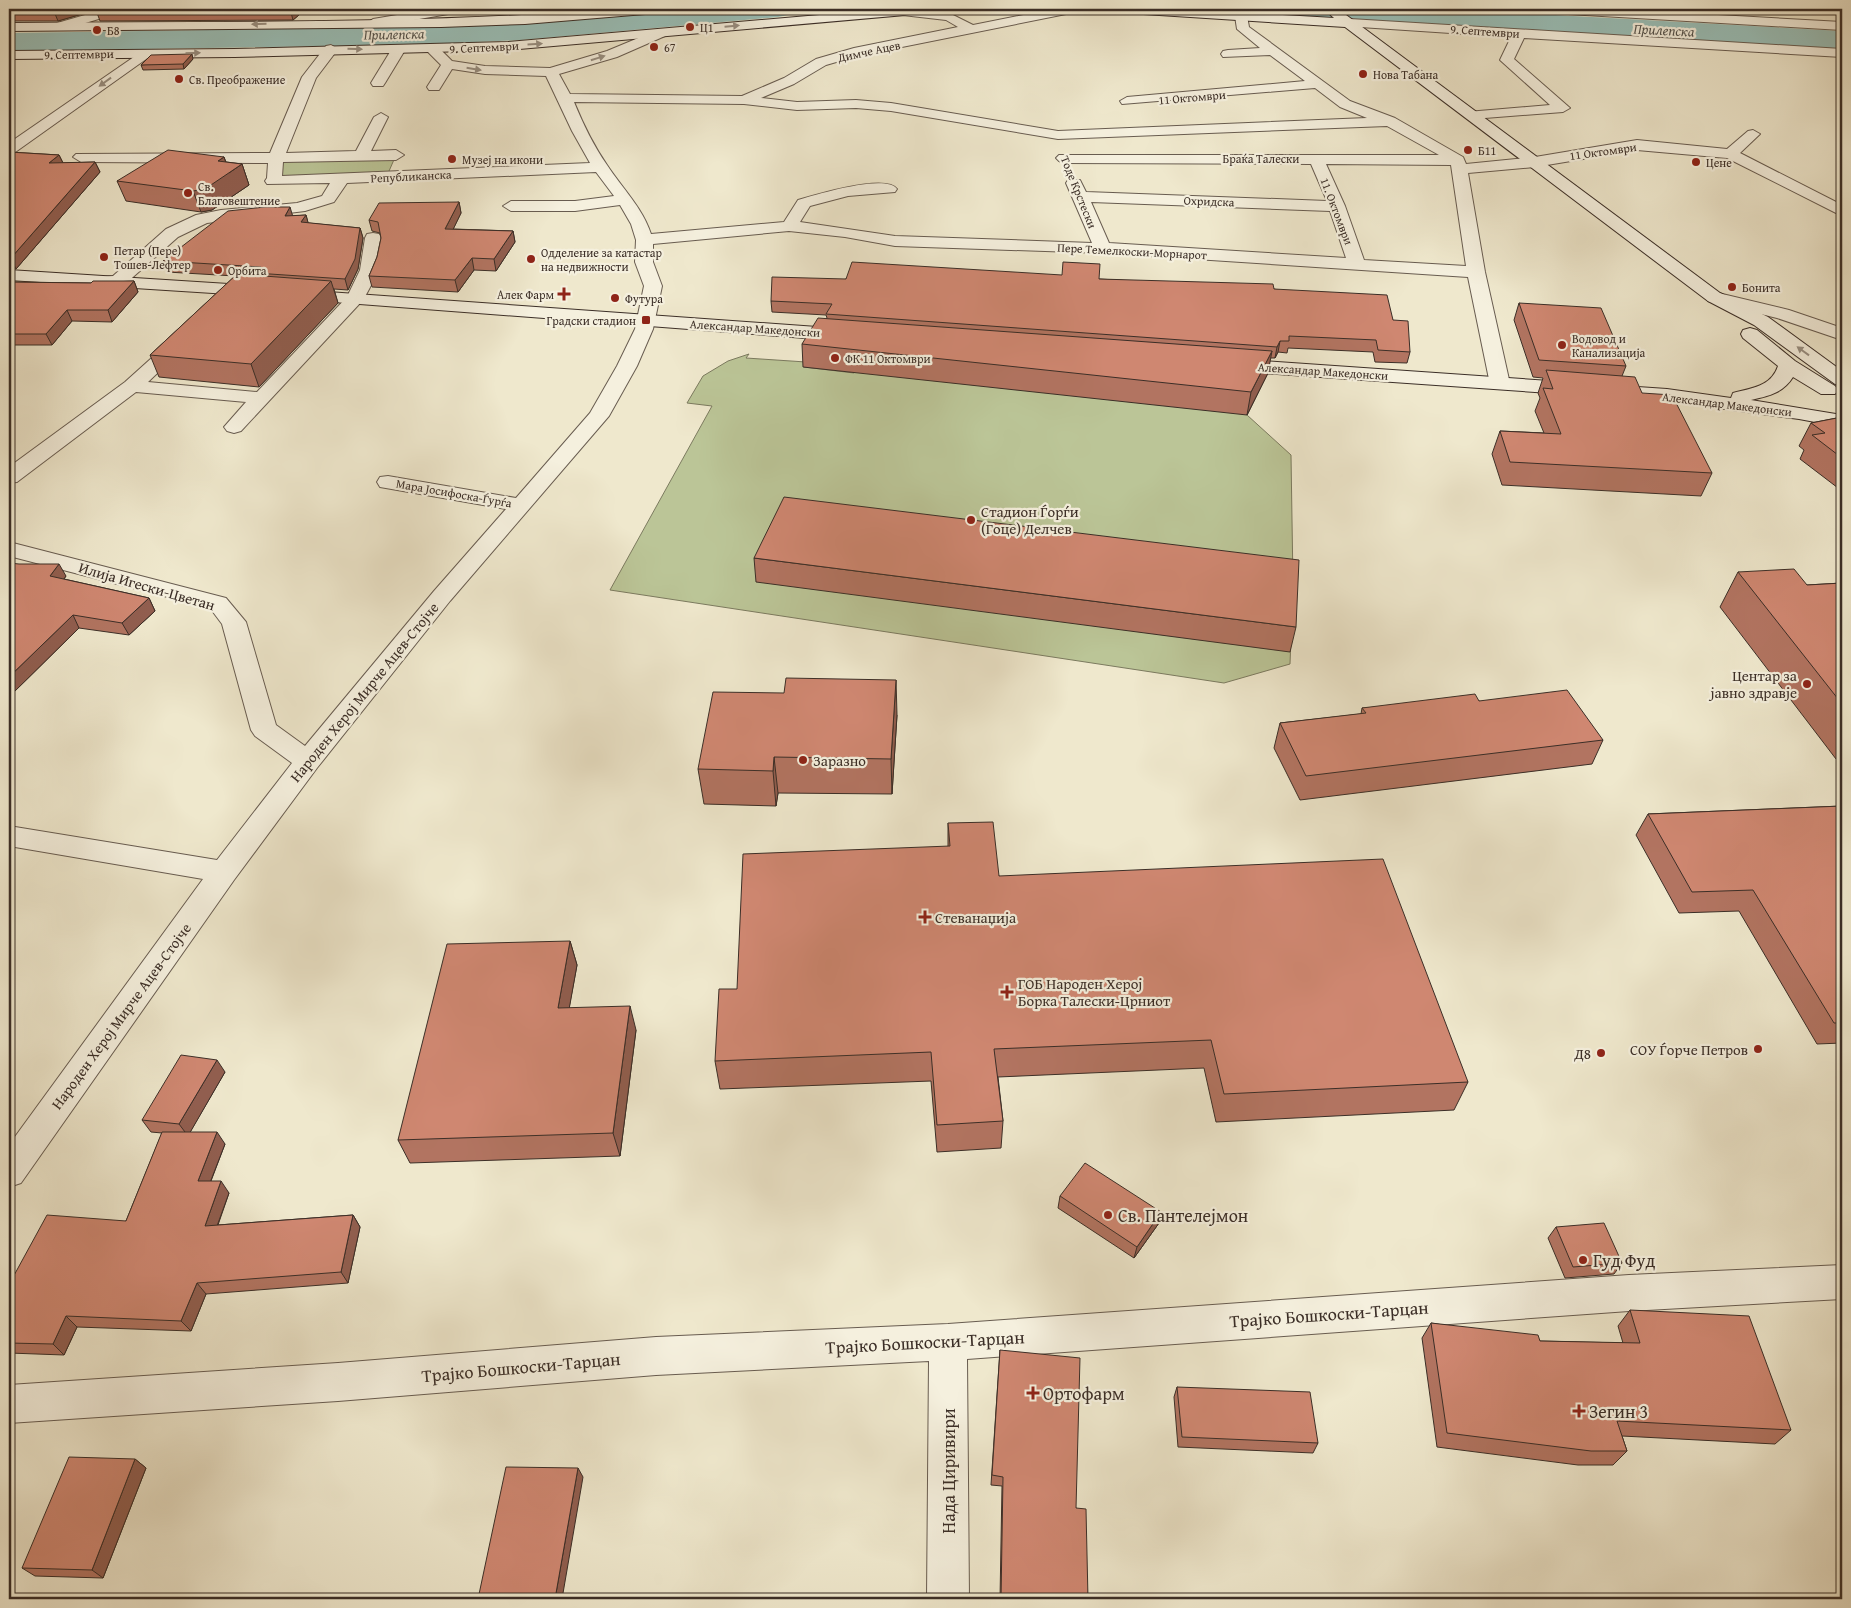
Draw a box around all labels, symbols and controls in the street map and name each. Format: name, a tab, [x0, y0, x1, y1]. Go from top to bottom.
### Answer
water label: Прилепска	[1633, 18, 1695, 42]
place label: Ц1	[700, 19, 714, 36]
one-way arrow	[250, 20, 266, 28]
street label: 9. Септември	[1450, 20, 1520, 42]
marker: Ц1	[684, 21, 696, 33]
place label: Б8	[107, 22, 120, 39]
one-way arrow	[724, 22, 740, 30]
water label: Прилепска	[363, 23, 425, 45]
marker: Б8	[91, 24, 103, 36]
street label: Димче Ацев	[835, 36, 902, 66]
street label: 9. Септември	[449, 37, 519, 57]
place label: 67	[664, 39, 676, 56]
one-way arrow	[527, 40, 543, 48]
marker: 67	[648, 41, 660, 53]
street label: 9. Септември	[44, 45, 114, 63]
one-way arrow	[348, 45, 364, 53]
one-way arrow	[185, 49, 201, 57]
one-way arrow	[590, 54, 605, 62]
one-way arrow	[466, 65, 482, 73]
place label: Нова Табана	[1373, 66, 1439, 83]
marker: Нова Табана	[1357, 68, 1369, 80]
place label: Св. Преображение	[189, 71, 286, 88]
marker: Св. Преображение	[173, 73, 185, 85]
one-way arrow	[98, 77, 111, 87]
street label: 11 Октомври	[1158, 86, 1226, 108]
street label: 11 Октомври	[1568, 138, 1638, 164]
place label: Б11	[1478, 142, 1497, 159]
marker: Б11	[1462, 144, 1474, 156]
street label: Браќа Талески	[1222, 150, 1300, 167]
place label: Музеј на икони	[462, 151, 543, 168]
marker: Музеј на икони	[446, 153, 458, 165]
street label: Тоде Крстески	[1057, 153, 1101, 231]
place label: Цене	[1706, 154, 1732, 171]
marker: Цене	[1690, 156, 1702, 168]
street label: Републиканска	[370, 165, 452, 187]
street label: 11. Октомври	[1316, 175, 1358, 247]
place label: Св. Благовештение	[198, 178, 280, 209]
marker: Св. Благовештение	[182, 187, 194, 199]
street label: Охридска	[1183, 192, 1235, 210]
street label: Пере Темелкоски-Морнарот	[1057, 239, 1207, 263]
place label: Петар (Пере) Тошев-Лефтер	[114, 242, 191, 273]
place label: Одделение за катастар на недвижности	[541, 244, 662, 275]
marker: Петар (Пере) Тошев-Лефтер	[98, 251, 110, 263]
marker: Одделение за катастар на недвижности	[525, 253, 537, 265]
place label: Орбита	[228, 262, 267, 279]
marker: Орбита	[212, 264, 224, 276]
place label: Бонита	[1742, 279, 1781, 296]
marker: Бонита	[1726, 281, 1738, 293]
place label: Алек Фарм	[497, 286, 554, 303]
marker: Алек Фарм	[558, 288, 570, 300]
place label: Футура	[625, 290, 663, 307]
marker: Футура	[609, 292, 621, 304]
place label: Градски стадион	[547, 312, 636, 329]
marker: Градски стадион	[640, 314, 652, 326]
street label: Александар Македонски	[689, 315, 821, 341]
place label: Водовод и Канализација	[1572, 330, 1646, 361]
marker: Водовод и Канализација	[1556, 339, 1568, 351]
one-way arrow	[1796, 346, 1810, 356]
place label: ФК 11 Октомври	[845, 350, 931, 367]
marker: ФК 11 Октомври	[829, 352, 841, 364]
street label: Александар Македонски	[1257, 358, 1389, 384]
street label: Александар Македонски	[1661, 388, 1793, 420]
street label: Мара Јосифоска-Ѓурѓа	[395, 474, 513, 512]
place label: Стадион Ѓорѓи (Гоце) Делчев	[981, 501, 1079, 539]
marker: Стадион Ѓорѓи (Гоце) Делчев	[965, 514, 977, 526]
street label: Илија Игески-Цветан	[76, 556, 218, 616]
street label: Народен Херој Мирче Ацев-Стојче	[285, 598, 443, 786]
place label: Центар за јавно здравје	[1709, 665, 1798, 703]
marker: Центар за јавно здравје	[1801, 678, 1813, 690]
place label: Заразно	[813, 750, 866, 771]
marker: Заразно	[797, 754, 809, 766]
place label: Стеванаџија	[935, 907, 1017, 928]
marker: Стеванаџија	[919, 911, 931, 923]
street label: Народен Херој Мирче Ацев-Стојче	[46, 918, 196, 1114]
place label: ГОБ Народен Херој Борка Талески-Црниот	[1018, 973, 1171, 1011]
marker: ГОБ Народен Херој Борка Талески-Црниот	[1000, 985, 1014, 999]
place label: СОУ Ѓорче Петров	[1630, 1039, 1748, 1060]
place label: Д8	[1573, 1043, 1591, 1064]
marker: СОУ Ѓорче Петров	[1752, 1043, 1764, 1055]
marker: Д8	[1595, 1047, 1607, 1059]
place label: Св. Пантелејмон	[1118, 1202, 1248, 1229]
marker: Св. Пантелејмон	[1102, 1209, 1114, 1221]
place label: Гуд Фуд	[1593, 1247, 1656, 1274]
marker: Гуд Фуд	[1577, 1254, 1589, 1266]
street label: Трајко Бошкоски-Тарцан	[1229, 1294, 1429, 1334]
street label: Трајко Бошкоски-Тарцан	[825, 1323, 1025, 1361]
street label: Трајко Бошкоски-Тарцан	[421, 1345, 621, 1389]
place label: Ортофарм	[1043, 1380, 1125, 1407]
marker: Ортофарм	[1027, 1387, 1039, 1399]
place label: Зегин 3	[1589, 1398, 1648, 1425]
marker: Зегин 3	[1573, 1405, 1585, 1417]
street label: Нада Циривири	[935, 1408, 962, 1534]

